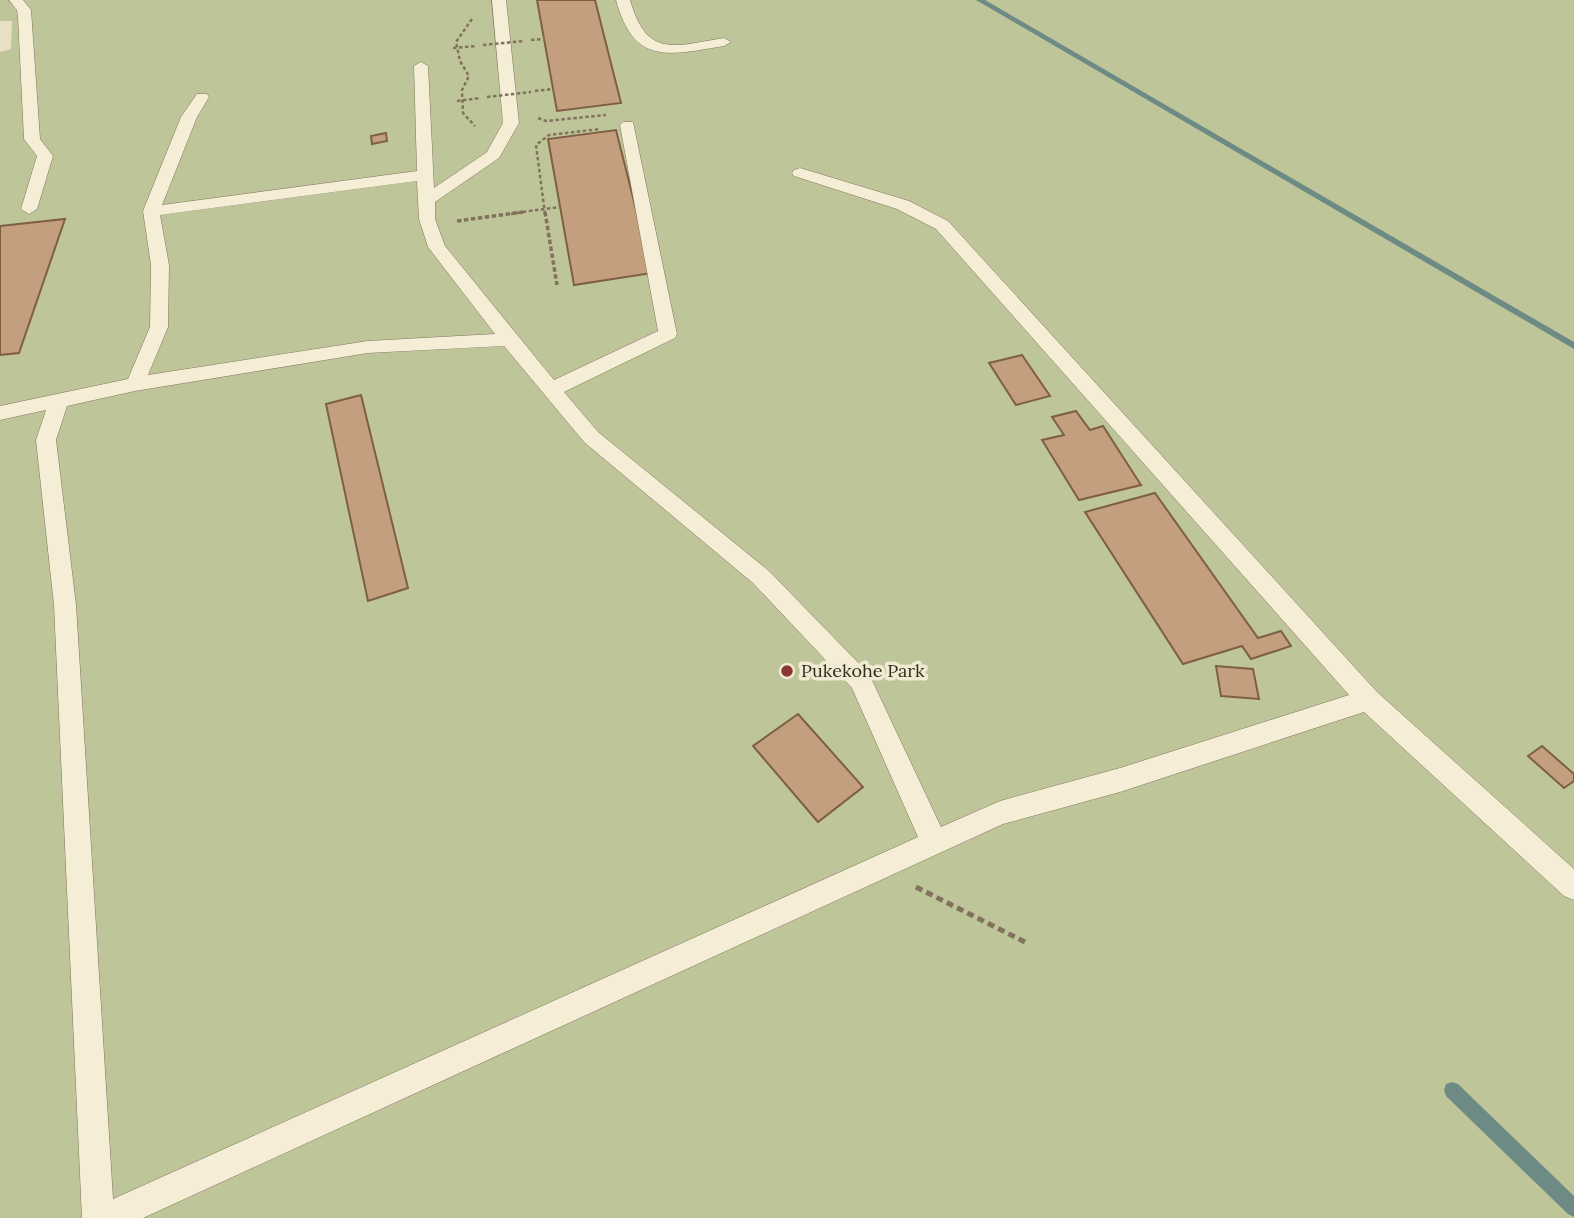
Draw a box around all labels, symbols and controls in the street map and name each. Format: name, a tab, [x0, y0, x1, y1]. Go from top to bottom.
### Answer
place label: Pukekohe Park	[801, 659, 925, 682]
marker: Pukekohe Park	[779, 663, 795, 679]

